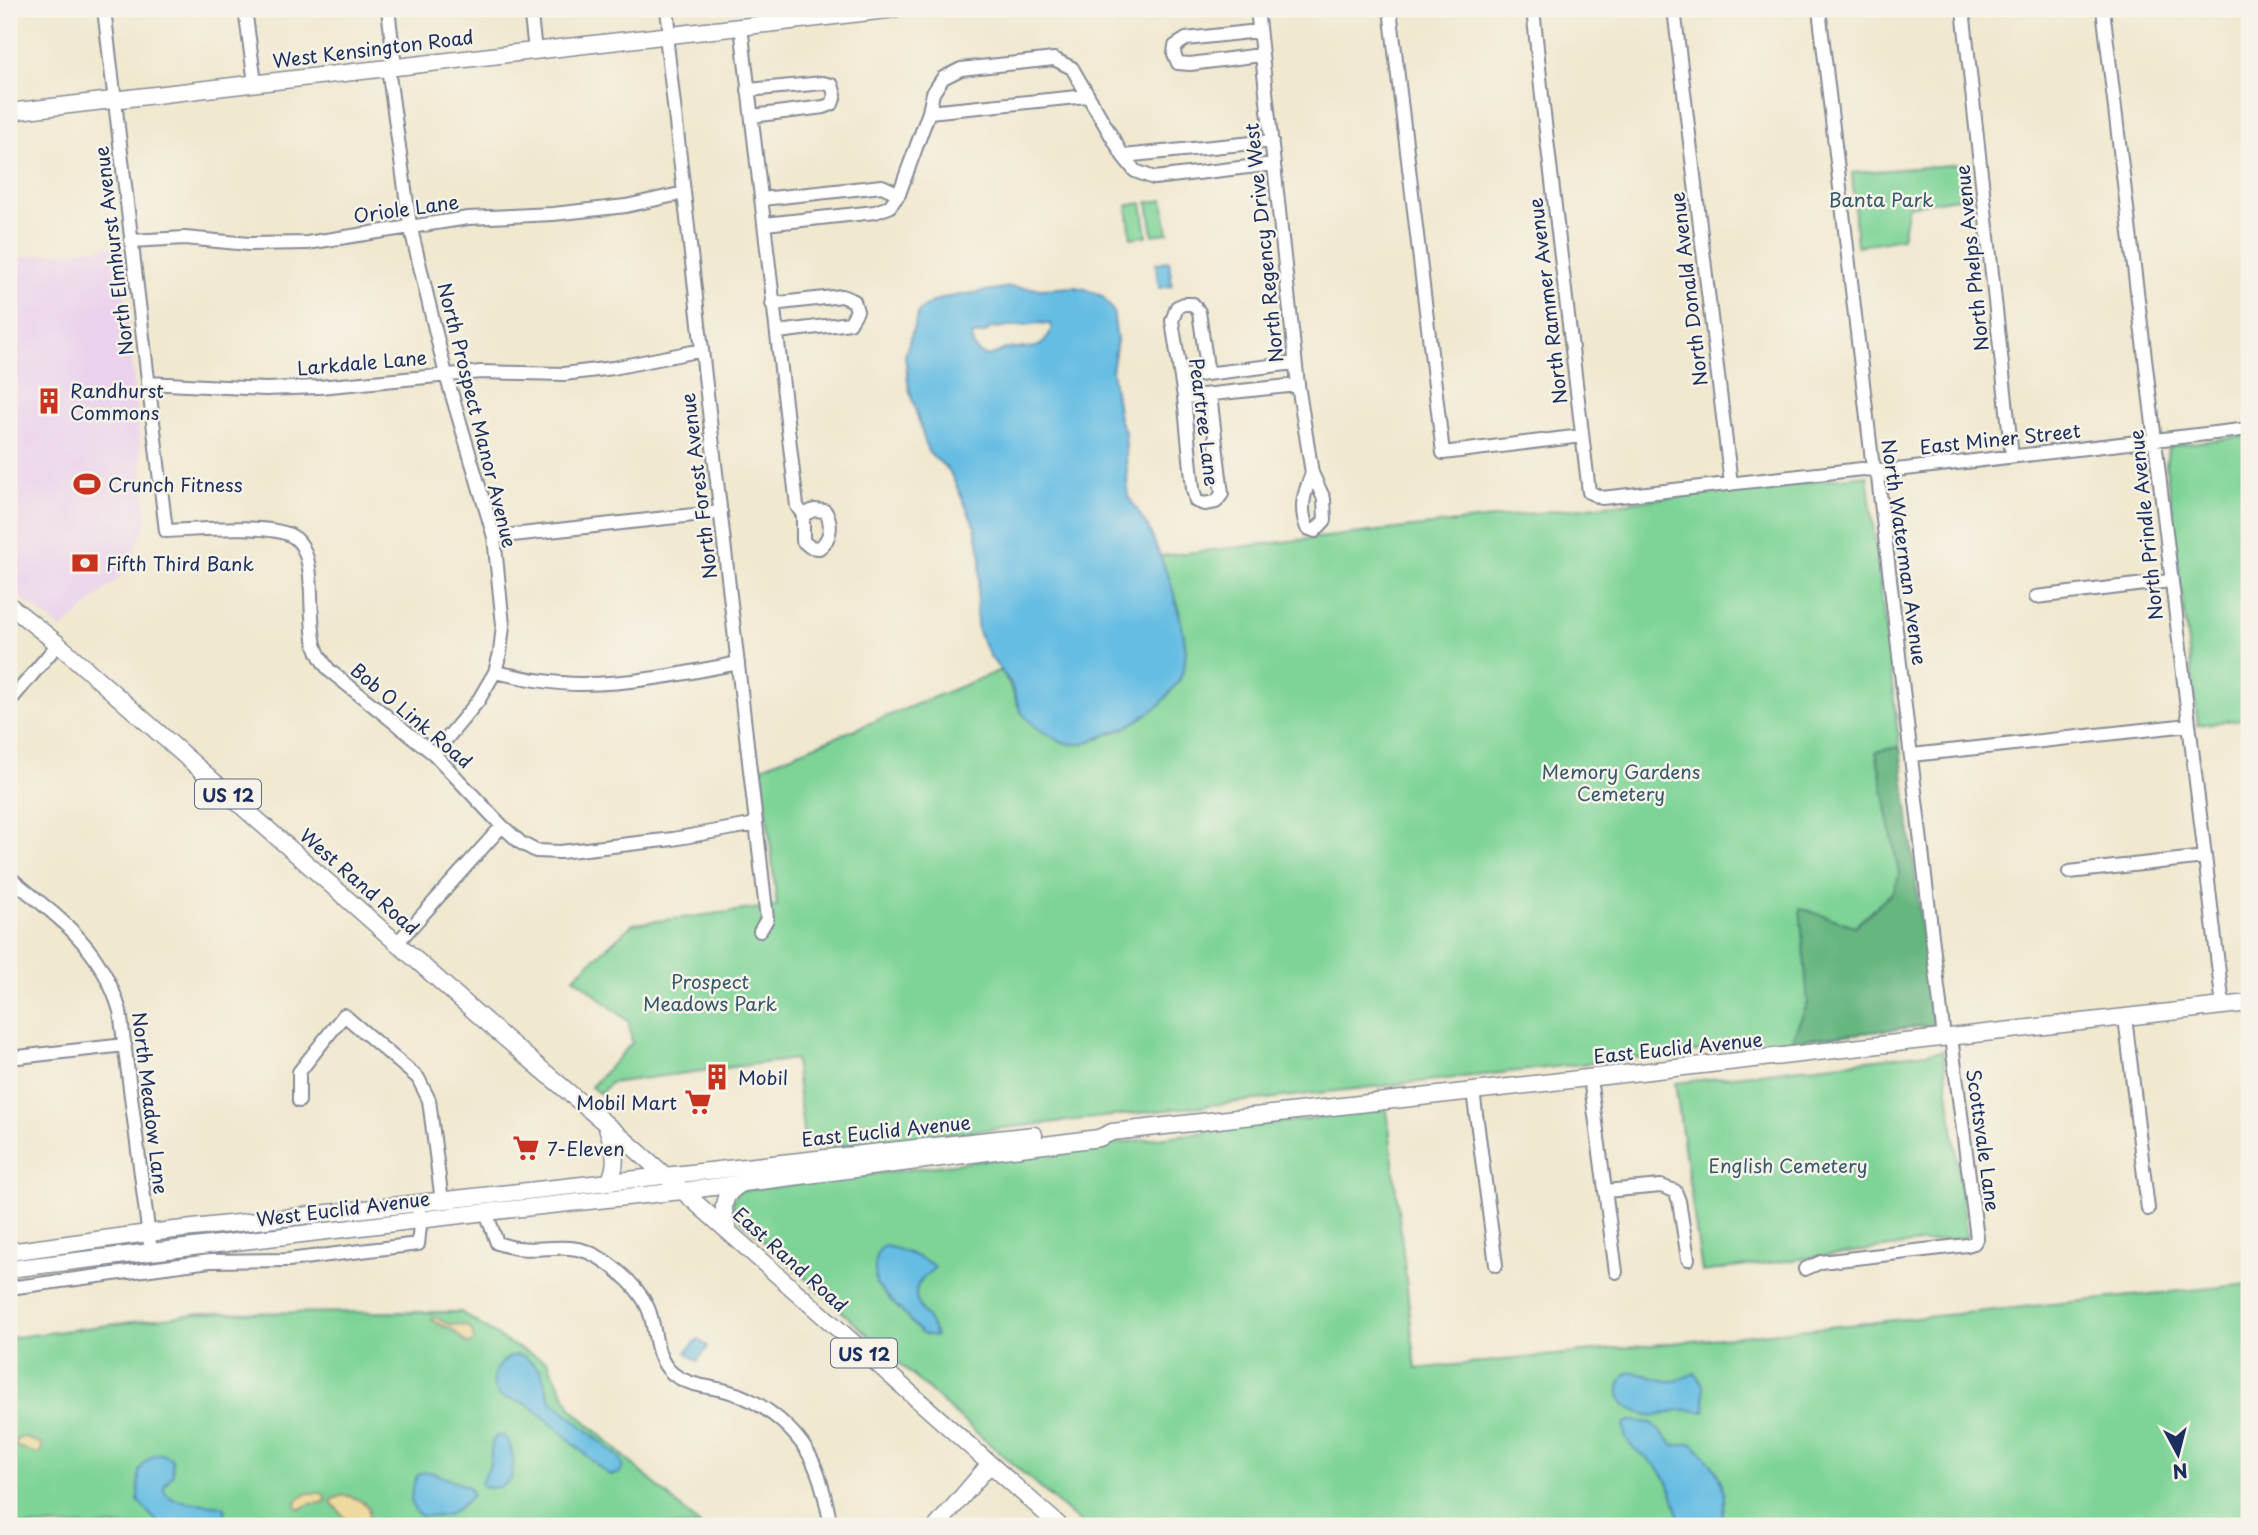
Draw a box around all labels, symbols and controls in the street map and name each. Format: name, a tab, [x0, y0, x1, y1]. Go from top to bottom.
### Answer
street label: West Kensington Road	[271, 22, 475, 74]
street label: North Regency Drive West	[1236, 122, 1289, 364]
street label: North Elmhurst Avenue	[86, 145, 140, 357]
street label: North Phelps Avenue	[1947, 164, 1995, 352]
park label: Banta Park	[1829, 185, 1934, 213]
street label: Oriole Lane	[351, 187, 461, 229]
street label: North Donald Avenue	[1662, 190, 1714, 388]
street label: North Rammer Avenue	[1520, 196, 1574, 406]
street label: North Prospect Manor Avenue	[431, 279, 525, 551]
street label: Larkdale Lane	[296, 342, 428, 382]
street label: Peartree Lane	[1183, 356, 1227, 488]
place label: Randhurst Commons	[70, 376, 164, 426]
building icon: Randhurst Commons	[34, 386, 64, 416]
street label: North Forest Avenue	[673, 391, 723, 581]
street label: East Miner Street	[1918, 416, 2082, 460]
street label: North Prindle Avenue	[2121, 428, 2169, 622]
street label: North Waterman Avenue	[1875, 437, 1935, 667]
sports icon: Crunch Fitness	[72, 469, 102, 499]
place label: Crunch Fitness	[108, 470, 243, 498]
bank icon: Fifth Third Bank	[70, 548, 100, 578]
place label: Fifth Third Bank	[106, 549, 254, 577]
street label: Bob O Link Road	[345, 656, 479, 774]
park label: Memory Gardens Cemetery	[1542, 757, 1700, 807]
road number: US 12	[195, 780, 261, 808]
street label: West Rand Road	[294, 821, 426, 941]
park label: Prospect Meadows Park	[643, 967, 777, 1017]
street label: North Meadow Lane	[126, 1010, 176, 1196]
street label: East Euclid Avenue	[1592, 1024, 1764, 1070]
building icon: Mobil	[702, 1062, 732, 1092]
place label: Mobil	[738, 1063, 788, 1091]
street label: Scottsvale Lane	[1960, 1067, 2008, 1213]
supermarket icon: Mobil Mart	[683, 1087, 713, 1117]
place label: Mobil Mart	[576, 1088, 677, 1116]
street label: East Euclid Avenue	[800, 1107, 972, 1153]
supermarket icon: 7-Eleven	[511, 1133, 541, 1163]
place label: 7-Eleven	[547, 1134, 625, 1162]
park label: English Cemetery	[1708, 1151, 1868, 1179]
street label: West Euclid Avenue	[254, 1183, 432, 1233]
street label: East Rand Road	[728, 1200, 854, 1318]
road number: US 12	[831, 1338, 897, 1368]
north arrow	[2142, 1420, 2212, 1490]
text: N	[2171, 1457, 2189, 1487]

